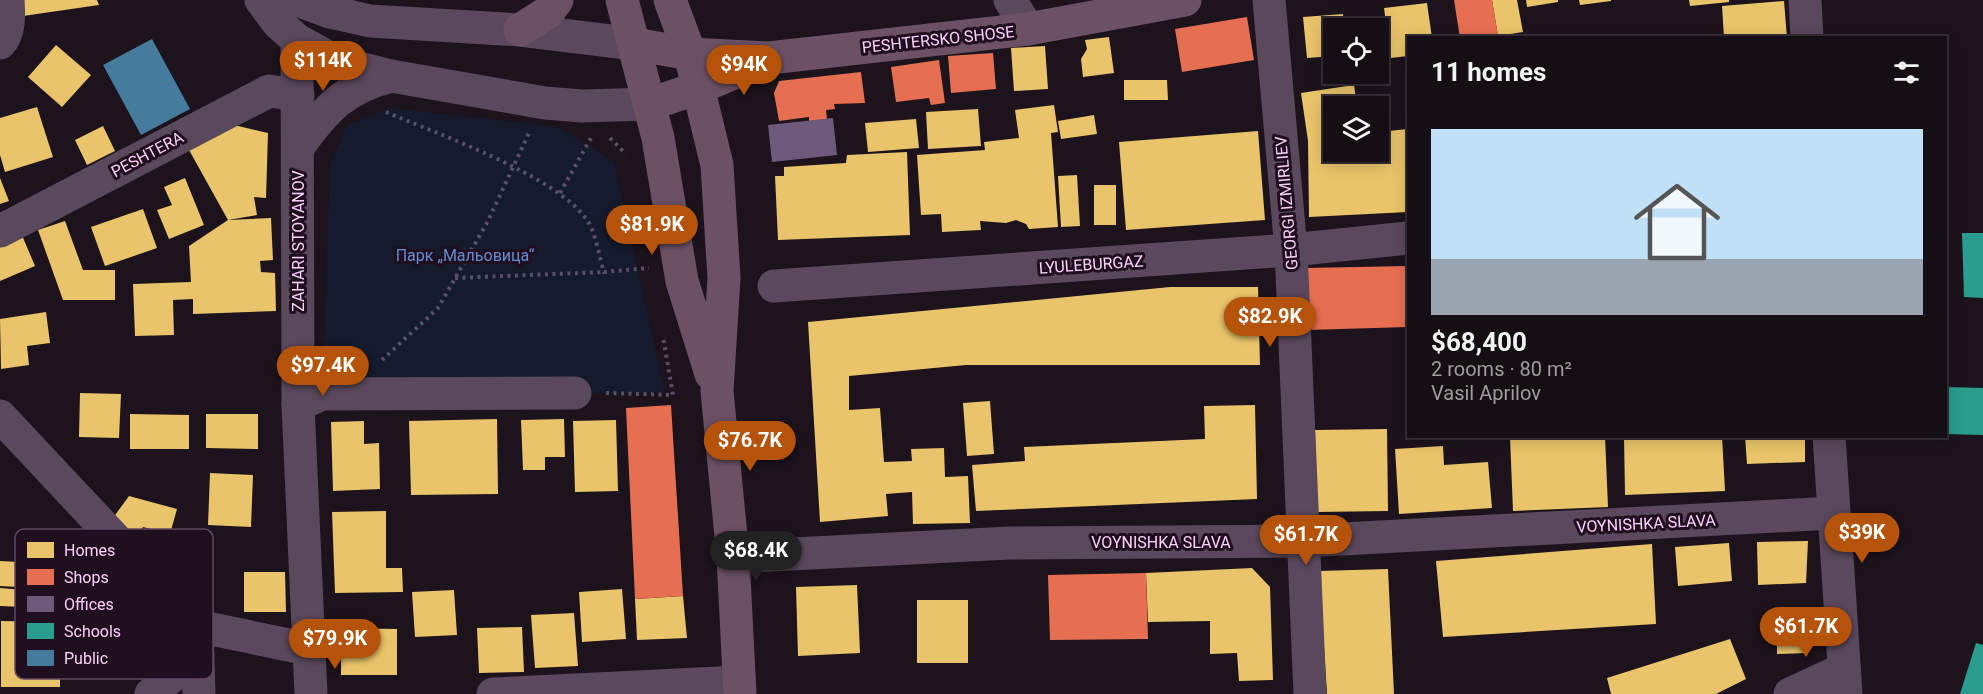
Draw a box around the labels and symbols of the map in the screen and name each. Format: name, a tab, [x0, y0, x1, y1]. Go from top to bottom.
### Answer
street label: PESHTERSKO SHOSE	[861, 22, 1015, 57]
pin: $114K	[281, 41, 365, 92]
pin: $94K	[708, 45, 780, 96]
street label: PESHTERA	[108, 127, 187, 181]
street label: GEORGI IZMIRLIEV	[1271, 135, 1302, 271]
street label: ZAHARI STOYANOV	[289, 170, 308, 312]
pin: $81.9K	[603, 205, 701, 256]
park label: Парк „Мальовица“	[396, 246, 535, 265]
street label: LYULEBURGAZ	[1038, 251, 1144, 278]
pin: $82.9K	[1221, 297, 1319, 348]
pin: $97.4K	[274, 346, 372, 397]
pin: $76.7K	[701, 421, 799, 472]
street label: VOYNISHKA SLAVA	[1576, 510, 1717, 537]
pin: $39K	[1826, 513, 1898, 564]
pin: $61.7K	[1257, 515, 1355, 566]
legend	[15, 529, 213, 679]
pin: $68.4K	[707, 531, 805, 582]
street label: VOYNISHKA SLAVA	[1091, 533, 1231, 552]
text: Homes	[64, 541, 115, 560]
text: Shops	[64, 568, 109, 587]
text: Offices	[64, 595, 114, 614]
pin: $61.7K	[1757, 607, 1855, 658]
pin: $79.9K	[286, 619, 384, 670]
text: Schools	[64, 622, 121, 641]
text: Public	[64, 649, 108, 668]

